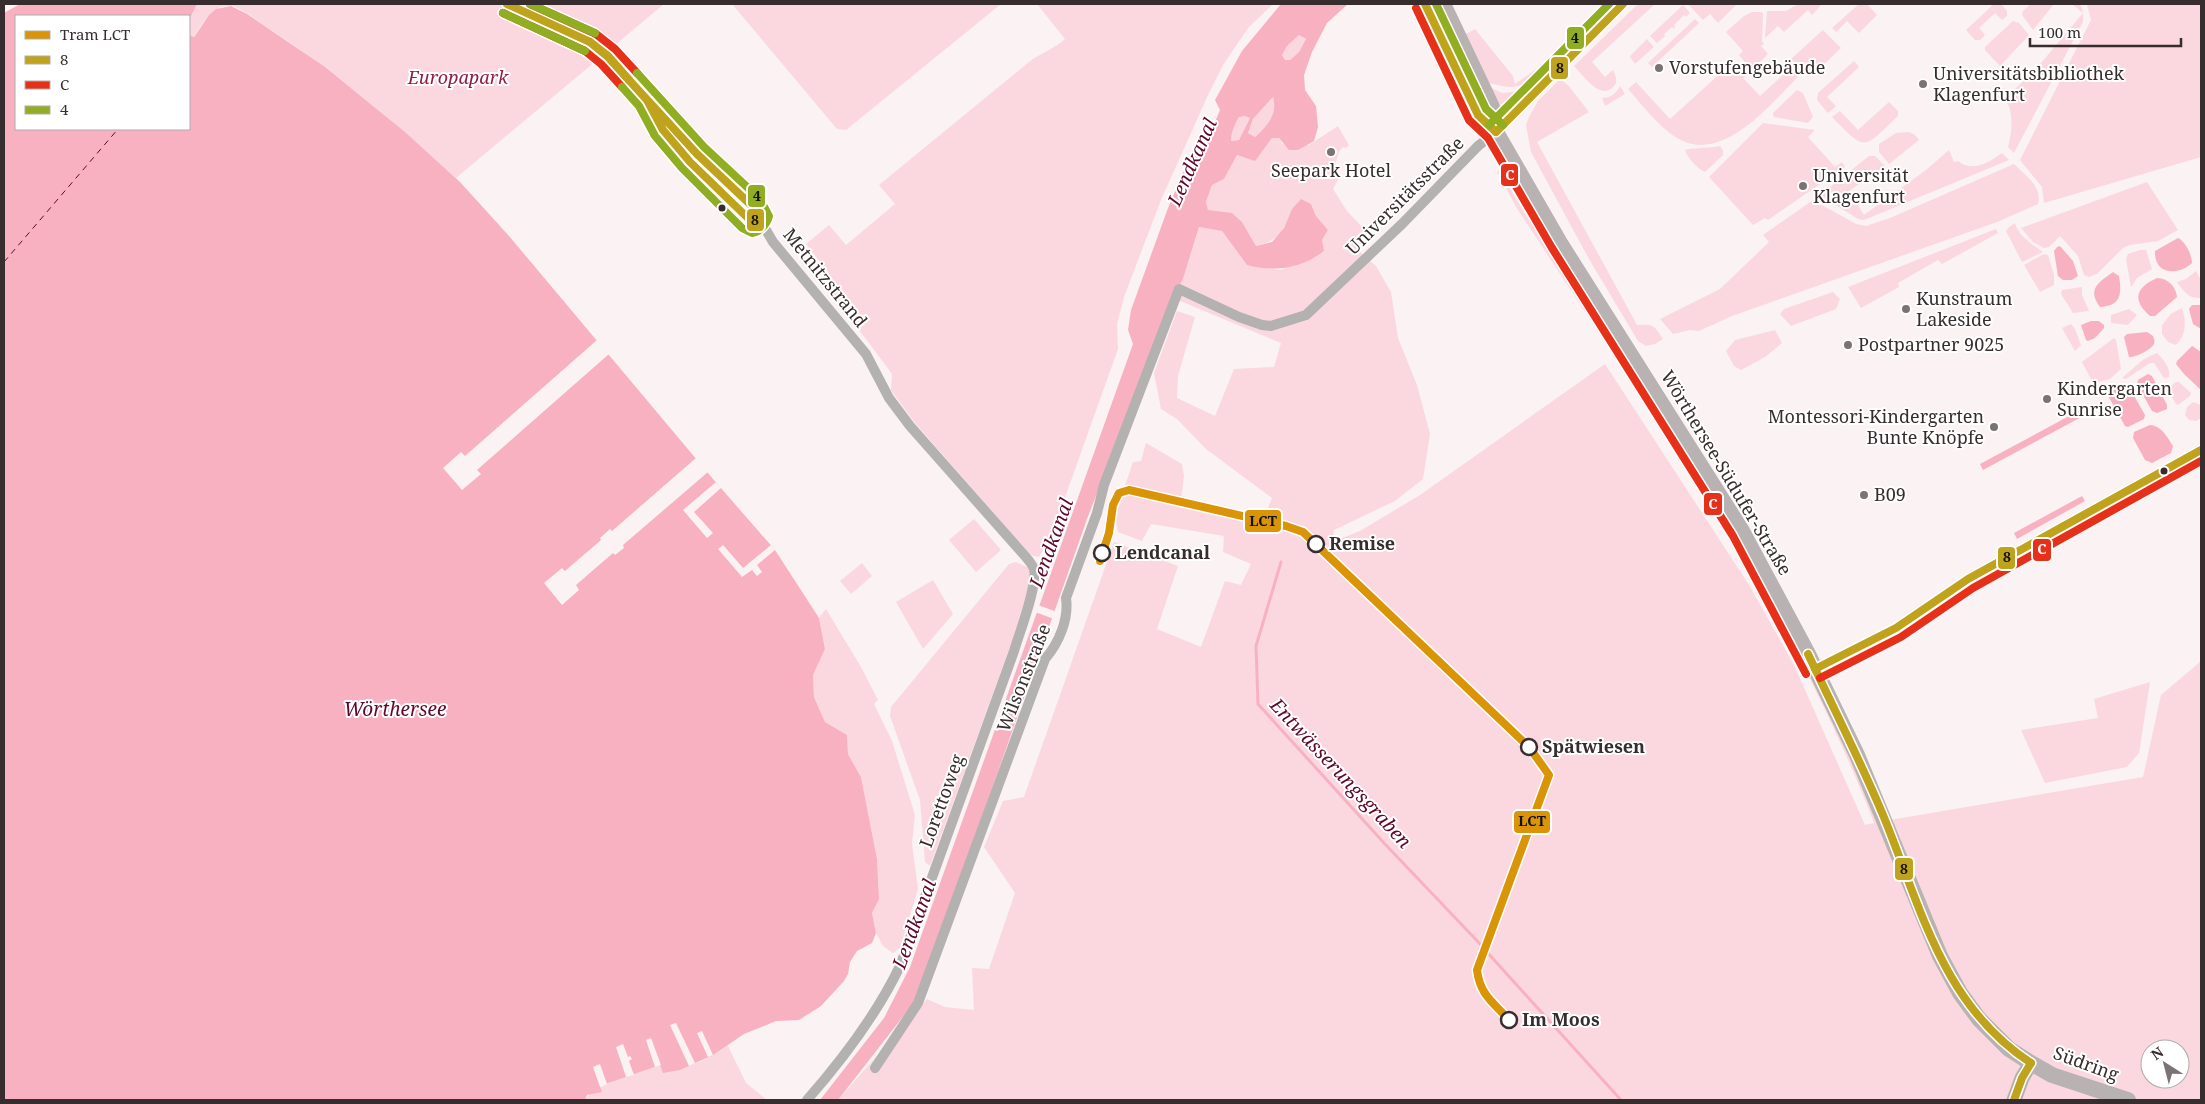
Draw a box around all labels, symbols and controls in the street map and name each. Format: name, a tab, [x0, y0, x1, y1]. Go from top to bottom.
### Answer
legend	[15, 15, 190, 130]
scale bar	[2030, 15, 2181, 47]
text: 100 m	[2038, 22, 2081, 42]
text: Tram LCT	[60, 24, 130, 44]
line badge: 4	[1566, 26, 1585, 50]
text: 4	[1571, 28, 1579, 47]
text: 8	[60, 49, 68, 69]
place label: Vorstufengebäude	[1669, 55, 1825, 79]
line badge: 8	[1550, 56, 1569, 80]
text: 8	[1556, 58, 1564, 77]
place label: Universitätsbibliothek Klagenfurt	[1933, 61, 2125, 106]
marker: Vorstufengebäude	[1653, 62, 1665, 74]
park label: Europapark	[407, 65, 509, 89]
text: C	[60, 74, 69, 94]
marker: Universitätsbibliothek Klagenfurt	[1917, 78, 1929, 90]
text: 4	[60, 99, 69, 119]
water label: Lendkanal	[1161, 114, 1223, 211]
street label: Universitätsstraße	[1340, 131, 1468, 259]
marker: Seepark Hotel	[1325, 146, 1337, 158]
place label: Seepark Hotel	[1271, 158, 1391, 182]
line badge: C	[1500, 163, 1519, 187]
place label: Universität Klagenfurt	[1813, 163, 1909, 208]
text: C	[1505, 165, 1515, 184]
marker: Universität Klagenfurt	[1797, 180, 1809, 192]
line badge: 4	[747, 184, 766, 208]
text: 4	[753, 186, 761, 205]
unlabelled marker	[717, 203, 727, 213]
line badge: 8	[746, 208, 765, 232]
text: 8	[751, 210, 759, 229]
street label: Metnitzstrand	[778, 223, 873, 332]
place label: Kunstraum Lakeside	[1916, 286, 2012, 331]
marker: Kunstraum Lakeside	[1900, 303, 1912, 315]
place label: Postpartner 9025	[1858, 332, 2004, 356]
marker: Postpartner 9025	[1842, 339, 1854, 351]
street label: Wörthersee-Südufer-Straße	[1656, 366, 1798, 579]
place label: Kindergarten Sunrise	[2057, 376, 2172, 421]
marker: Kindergarten Sunrise	[2041, 393, 2053, 405]
place label: Montessori-Kindergarten Bunte Knöpfe	[1768, 404, 1984, 449]
marker: Montessori-Kindergarten Bunte Knöpfe	[1988, 421, 2000, 433]
unlabelled marker	[2159, 466, 2169, 476]
place label: B09	[1874, 482, 1906, 506]
marker: B09	[1858, 489, 1870, 501]
line badge: C	[1703, 492, 1723, 516]
water label: Lendkanal	[1022, 494, 1079, 592]
text: C	[1708, 494, 1718, 513]
line badge: LCT	[1244, 509, 1282, 533]
text: LCT	[1249, 511, 1277, 530]
place label: Remise	[1329, 531, 1395, 555]
marker: Remise	[1307, 535, 1325, 553]
line badge: C	[2032, 538, 2052, 562]
text: C	[2037, 539, 2047, 558]
place label: Lendcanal	[1115, 540, 1211, 564]
marker: Lendcanal	[1093, 544, 1111, 562]
line badge: 8	[1997, 546, 2016, 570]
text: 8	[2003, 547, 2011, 566]
street label: Wilsonstraße	[991, 620, 1056, 735]
water label: Entwässerungsgraben	[1264, 692, 1418, 854]
water label: Wörthersee	[344, 696, 446, 722]
place label: Spätwiesen	[1542, 734, 1645, 758]
marker: Spätwiesen	[1520, 738, 1538, 756]
street label: Lorettoweg	[913, 750, 969, 851]
line badge: LCT	[1513, 810, 1551, 834]
text: LCT	[1518, 811, 1546, 830]
line badge: 8	[1894, 857, 1914, 881]
text: 8	[1900, 859, 1908, 878]
water label: Lendkanal	[885, 875, 942, 973]
place label: Im Moos	[1522, 1007, 1600, 1031]
marker: Im Moos	[1500, 1011, 1518, 1029]
north arrow	[2140, 1039, 2190, 1089]
street label: Südring	[2050, 1040, 2123, 1086]
text: N	[2147, 1042, 2167, 1064]

